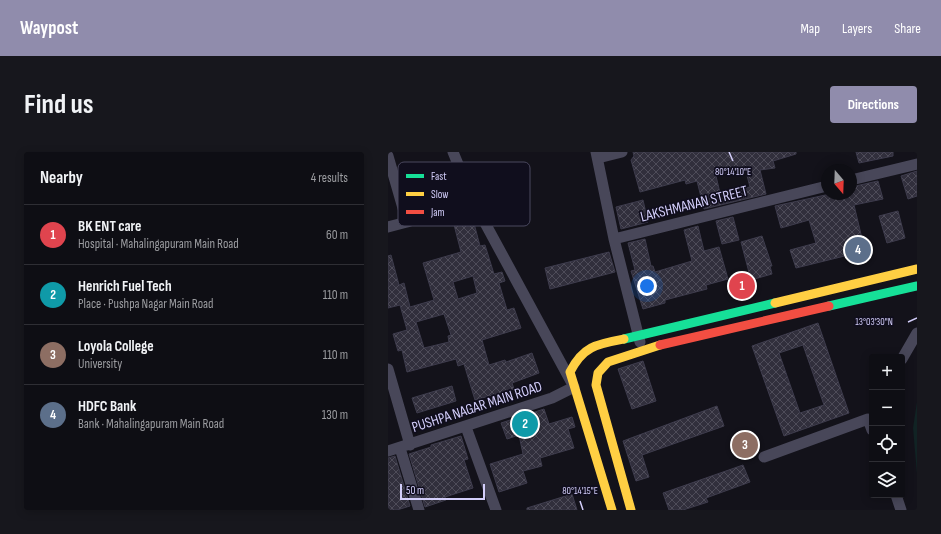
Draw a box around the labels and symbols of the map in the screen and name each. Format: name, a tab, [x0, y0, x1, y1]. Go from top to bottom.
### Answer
legend	[398, 162, 530, 226]
north arrow	[821, 164, 857, 200]
text: 80°14'10"E	[715, 166, 751, 178]
text: Fast	[431, 170, 447, 183]
street label: LAKSHMANAN STREET	[638, 181, 750, 227]
text: Slow	[431, 188, 448, 201]
text: Jam	[430, 206, 445, 219]
pin: 4	[845, 235, 871, 265]
pin: 1	[729, 271, 755, 301]
your location	[637, 276, 657, 296]
text: 13°03'30"N	[855, 316, 893, 328]
street label: PUSHPA NAGAR MAIN ROAD	[409, 377, 545, 437]
pin: 2	[512, 409, 538, 439]
pin: 3	[732, 430, 758, 460]
scale bar	[400, 482, 485, 501]
text: 80°14'15"E	[562, 485, 598, 497]

